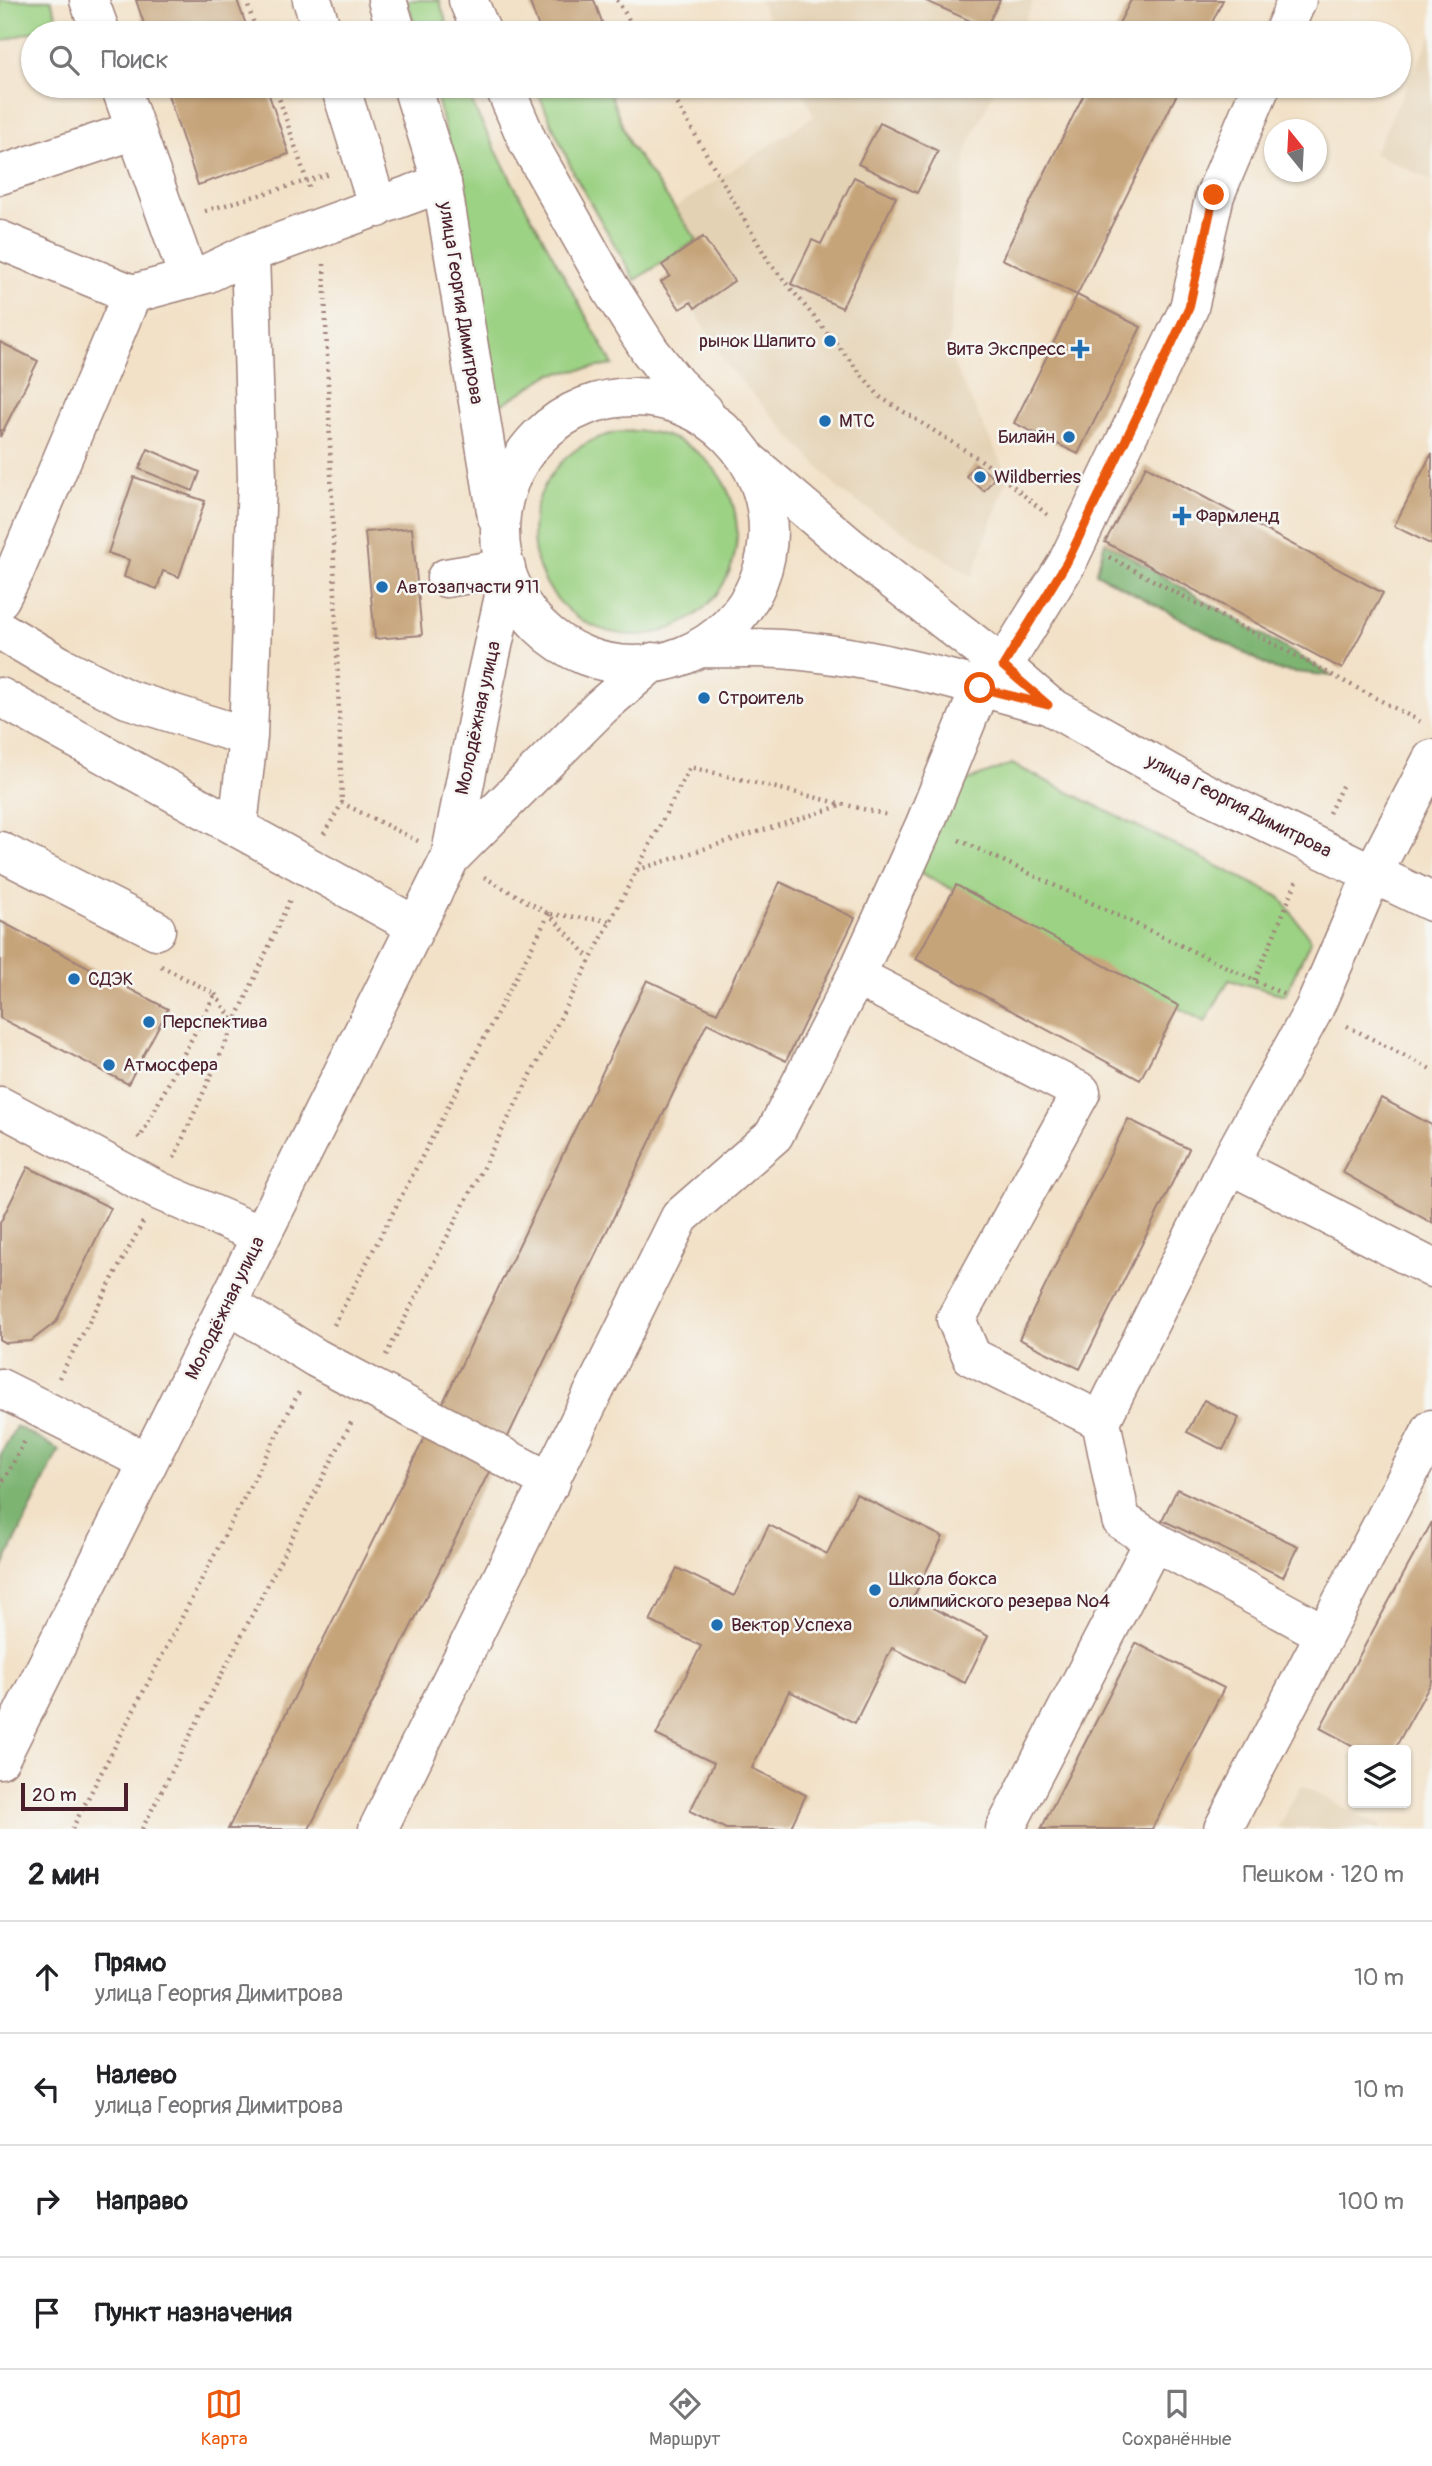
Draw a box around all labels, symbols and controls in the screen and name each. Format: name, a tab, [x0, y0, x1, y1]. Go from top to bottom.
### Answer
search box	[21, 21, 1411, 98]
icon: search	[45, 41, 83, 79]
text: Поиск	[101, 44, 169, 76]
north arrow	[1264, 119, 1327, 182]
route end	[1198, 179, 1229, 210]
street label: улица Георгия Димитрова	[433, 199, 489, 406]
place label: рынок Шапито	[699, 329, 816, 353]
marker: рынок Шапито	[822, 333, 838, 349]
place label: Вита Экспресс	[946, 337, 1066, 361]
marker: Вита Экспресс	[1072, 341, 1088, 357]
place label: МТС	[839, 409, 875, 433]
marker: МТС	[817, 413, 833, 429]
place label: Билайн	[998, 425, 1055, 449]
marker: Билайн	[1061, 429, 1077, 445]
place label: Wildberries	[994, 465, 1081, 489]
marker: Wildberries	[972, 469, 988, 485]
place label: Фармленд	[1196, 504, 1280, 528]
marker: Фармленд	[1174, 508, 1190, 524]
place label: Автозапчасти 911	[396, 575, 540, 599]
marker: Автозапчасти 911	[374, 579, 390, 595]
street label: Молодёжная улица	[450, 639, 506, 797]
route start	[964, 672, 995, 703]
place label: Строитель	[718, 686, 805, 710]
marker: Строитель	[696, 690, 712, 706]
street label: улица Георгия Димитрова	[1141, 748, 1336, 863]
place label: СДЭК	[88, 967, 133, 991]
marker: СДЭК	[66, 971, 82, 987]
place label: Перспектива	[163, 1010, 268, 1034]
marker: Перспектива	[141, 1014, 157, 1030]
place label: Атмосфера	[123, 1053, 218, 1077]
marker: Атмосфера	[101, 1057, 117, 1073]
street label: Молодёжная улица	[180, 1232, 270, 1384]
place label: Школа бокса олимпийского резерва №4	[889, 1567, 1110, 1613]
marker: Школа бокса олимпийского резерва №4	[867, 1582, 883, 1598]
place label: Вектор Успеха	[731, 1613, 852, 1637]
marker: Вектор Успеха	[709, 1617, 725, 1633]
map controls	[1348, 1745, 1411, 1808]
button: layers	[1348, 1745, 1411, 1808]
scale bar	[21, 1780, 128, 1812]
text: 20 m	[32, 1783, 77, 1807]
text: 2 мин	[28, 1856, 99, 1893]
text: Пешком · 120 m	[1243, 1860, 1404, 1889]
text: Прямо	[95, 1947, 166, 1979]
icon: ahead	[28, 1958, 66, 1996]
text: 10 m	[1354, 1963, 1404, 1992]
text: улица Георгия Димитрова	[95, 1979, 343, 2008]
text: Налево	[95, 2059, 177, 2091]
icon: left	[28, 2070, 66, 2108]
text: 10 m	[1354, 2075, 1404, 2104]
text: улица Георгия Димитрова	[95, 2091, 343, 2120]
icon: right	[28, 2182, 66, 2220]
text: Направо	[95, 2185, 188, 2217]
text: 100 m	[1338, 2187, 1404, 2216]
icon: arrive	[28, 2294, 66, 2332]
text: Пункт назначения	[95, 2297, 292, 2329]
tab: Карта	[201, 2385, 248, 2451]
tab: Маршрут	[649, 2385, 721, 2451]
tab: Сохранённые	[1122, 2385, 1231, 2451]

